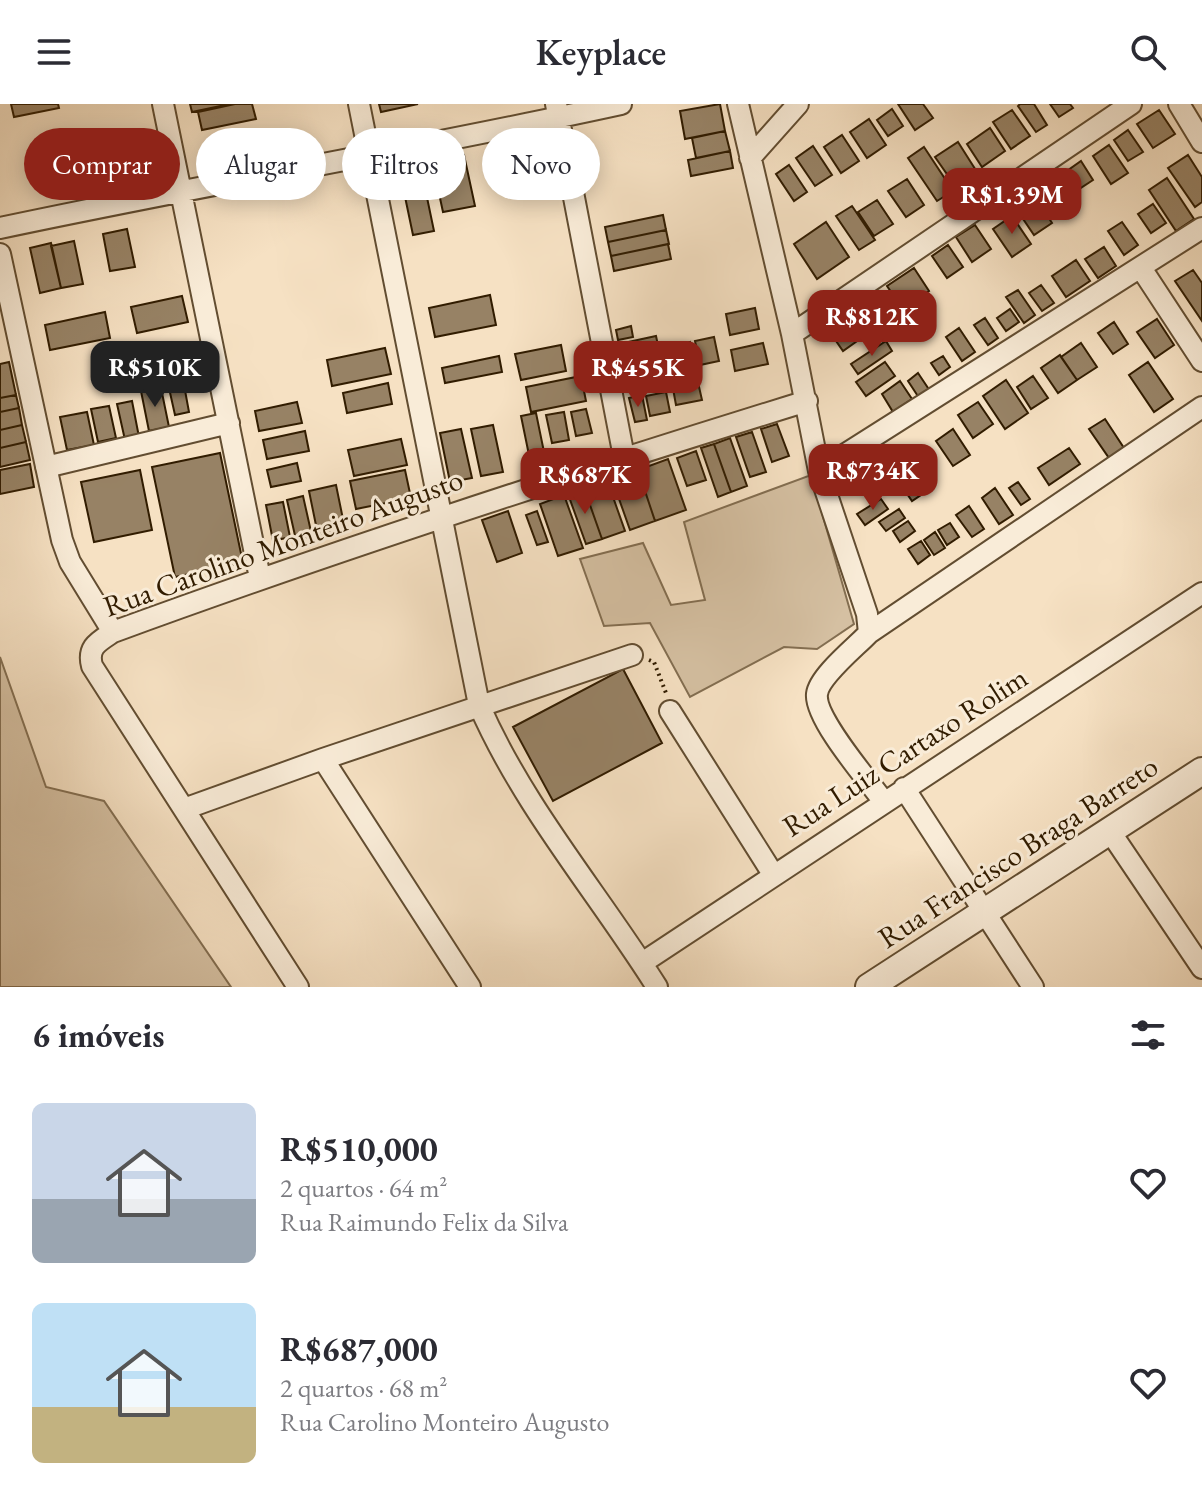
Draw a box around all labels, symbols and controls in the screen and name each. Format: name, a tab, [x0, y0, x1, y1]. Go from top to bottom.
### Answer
text: Keyplace	[536, 29, 666, 76]
icon: menu	[32, 30, 76, 74]
icon: search	[1126, 30, 1170, 74]
chip: Comprar	[24, 128, 180, 200]
chip: Alugar	[196, 128, 326, 200]
chip: Filtros	[342, 128, 466, 200]
chip: Novo	[482, 128, 600, 200]
pin: R$1.39M	[938, 168, 1086, 236]
text: R$1.39M	[960, 177, 1064, 211]
pin: R$812K	[807, 290, 937, 358]
text: R$812K	[826, 299, 918, 333]
pin: R$510K	[90, 341, 220, 409]
pin: R$455K	[573, 341, 703, 409]
text: R$510K	[109, 350, 201, 384]
text: R$455K	[592, 350, 684, 384]
pin: R$734K	[808, 444, 938, 512]
pin: R$687K	[520, 448, 650, 516]
text: R$734K	[827, 453, 919, 487]
text: R$687K	[539, 457, 631, 491]
street label: Rua Carolino Monteiro Augusto	[98, 459, 468, 626]
street label: Rua Luiz Cartaxo Rolim	[775, 658, 1035, 845]
street label: Rua Francisco Braga Barreto	[870, 746, 1165, 957]
text: 6 imóveis	[32, 1013, 164, 1057]
icon: filters	[1126, 1013, 1170, 1057]
text: R$510,000	[280, 1127, 438, 1171]
icon: home	[96, 1135, 192, 1231]
icon: heart	[1126, 1161, 1170, 1205]
text: 2 quartos · 64 m²	[280, 1171, 447, 1205]
text: Rua Raimundo Felix da Silva	[280, 1205, 568, 1239]
text: R$687,000	[280, 1327, 438, 1371]
icon: home	[96, 1335, 192, 1431]
icon: heart	[1126, 1361, 1170, 1405]
text: 2 quartos · 68 m²	[280, 1371, 447, 1405]
text: Rua Carolino Monteiro Augusto	[280, 1405, 609, 1439]

